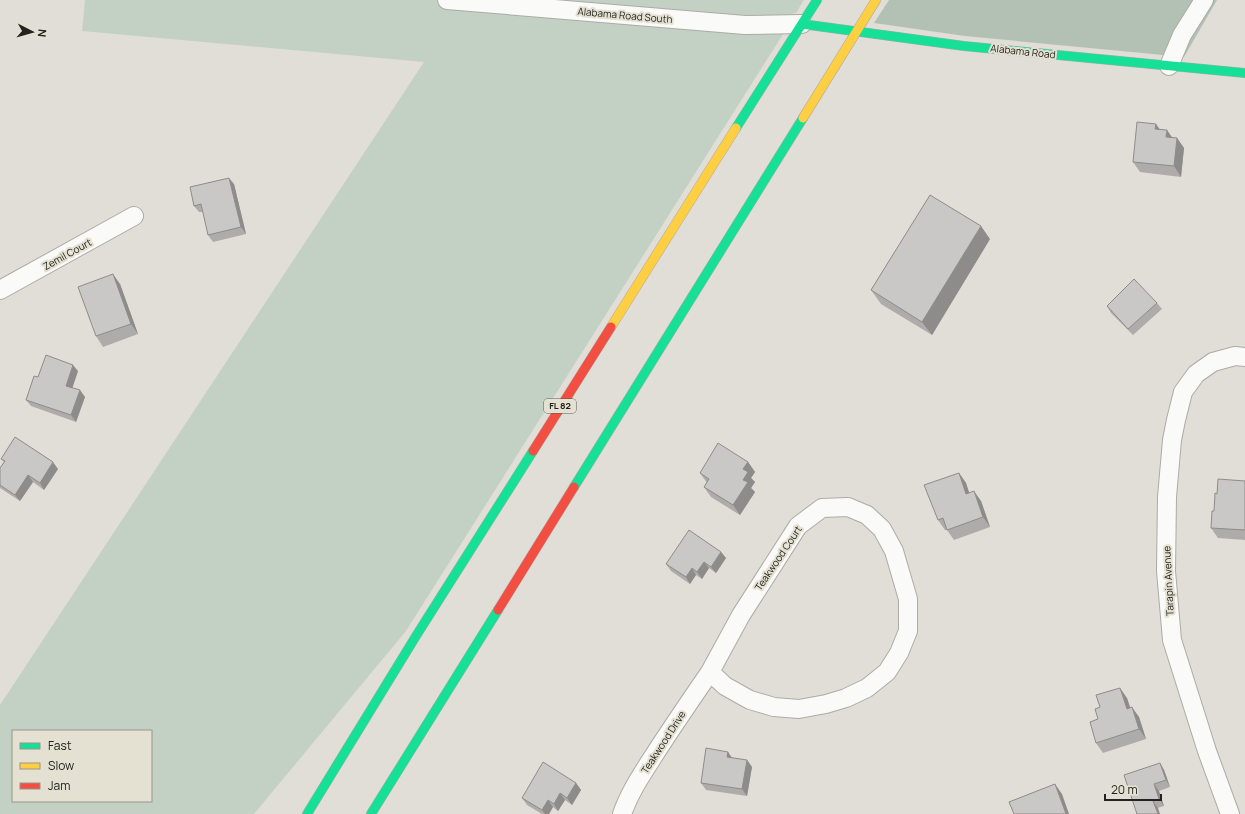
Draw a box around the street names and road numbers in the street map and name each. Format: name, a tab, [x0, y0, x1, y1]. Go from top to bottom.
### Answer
street label: Alabama Road South	[577, 4, 673, 26]
street label: Alabama Road	[990, 41, 1056, 61]
street label: Zemil Court	[40, 235, 94, 273]
road number: FL 82	[544, 399, 576, 413]
street label: Teakwood Court	[751, 523, 805, 593]
street label: Tarapin Avenue	[1159, 545, 1177, 616]
street label: Teakwood Drive	[638, 708, 689, 776]

